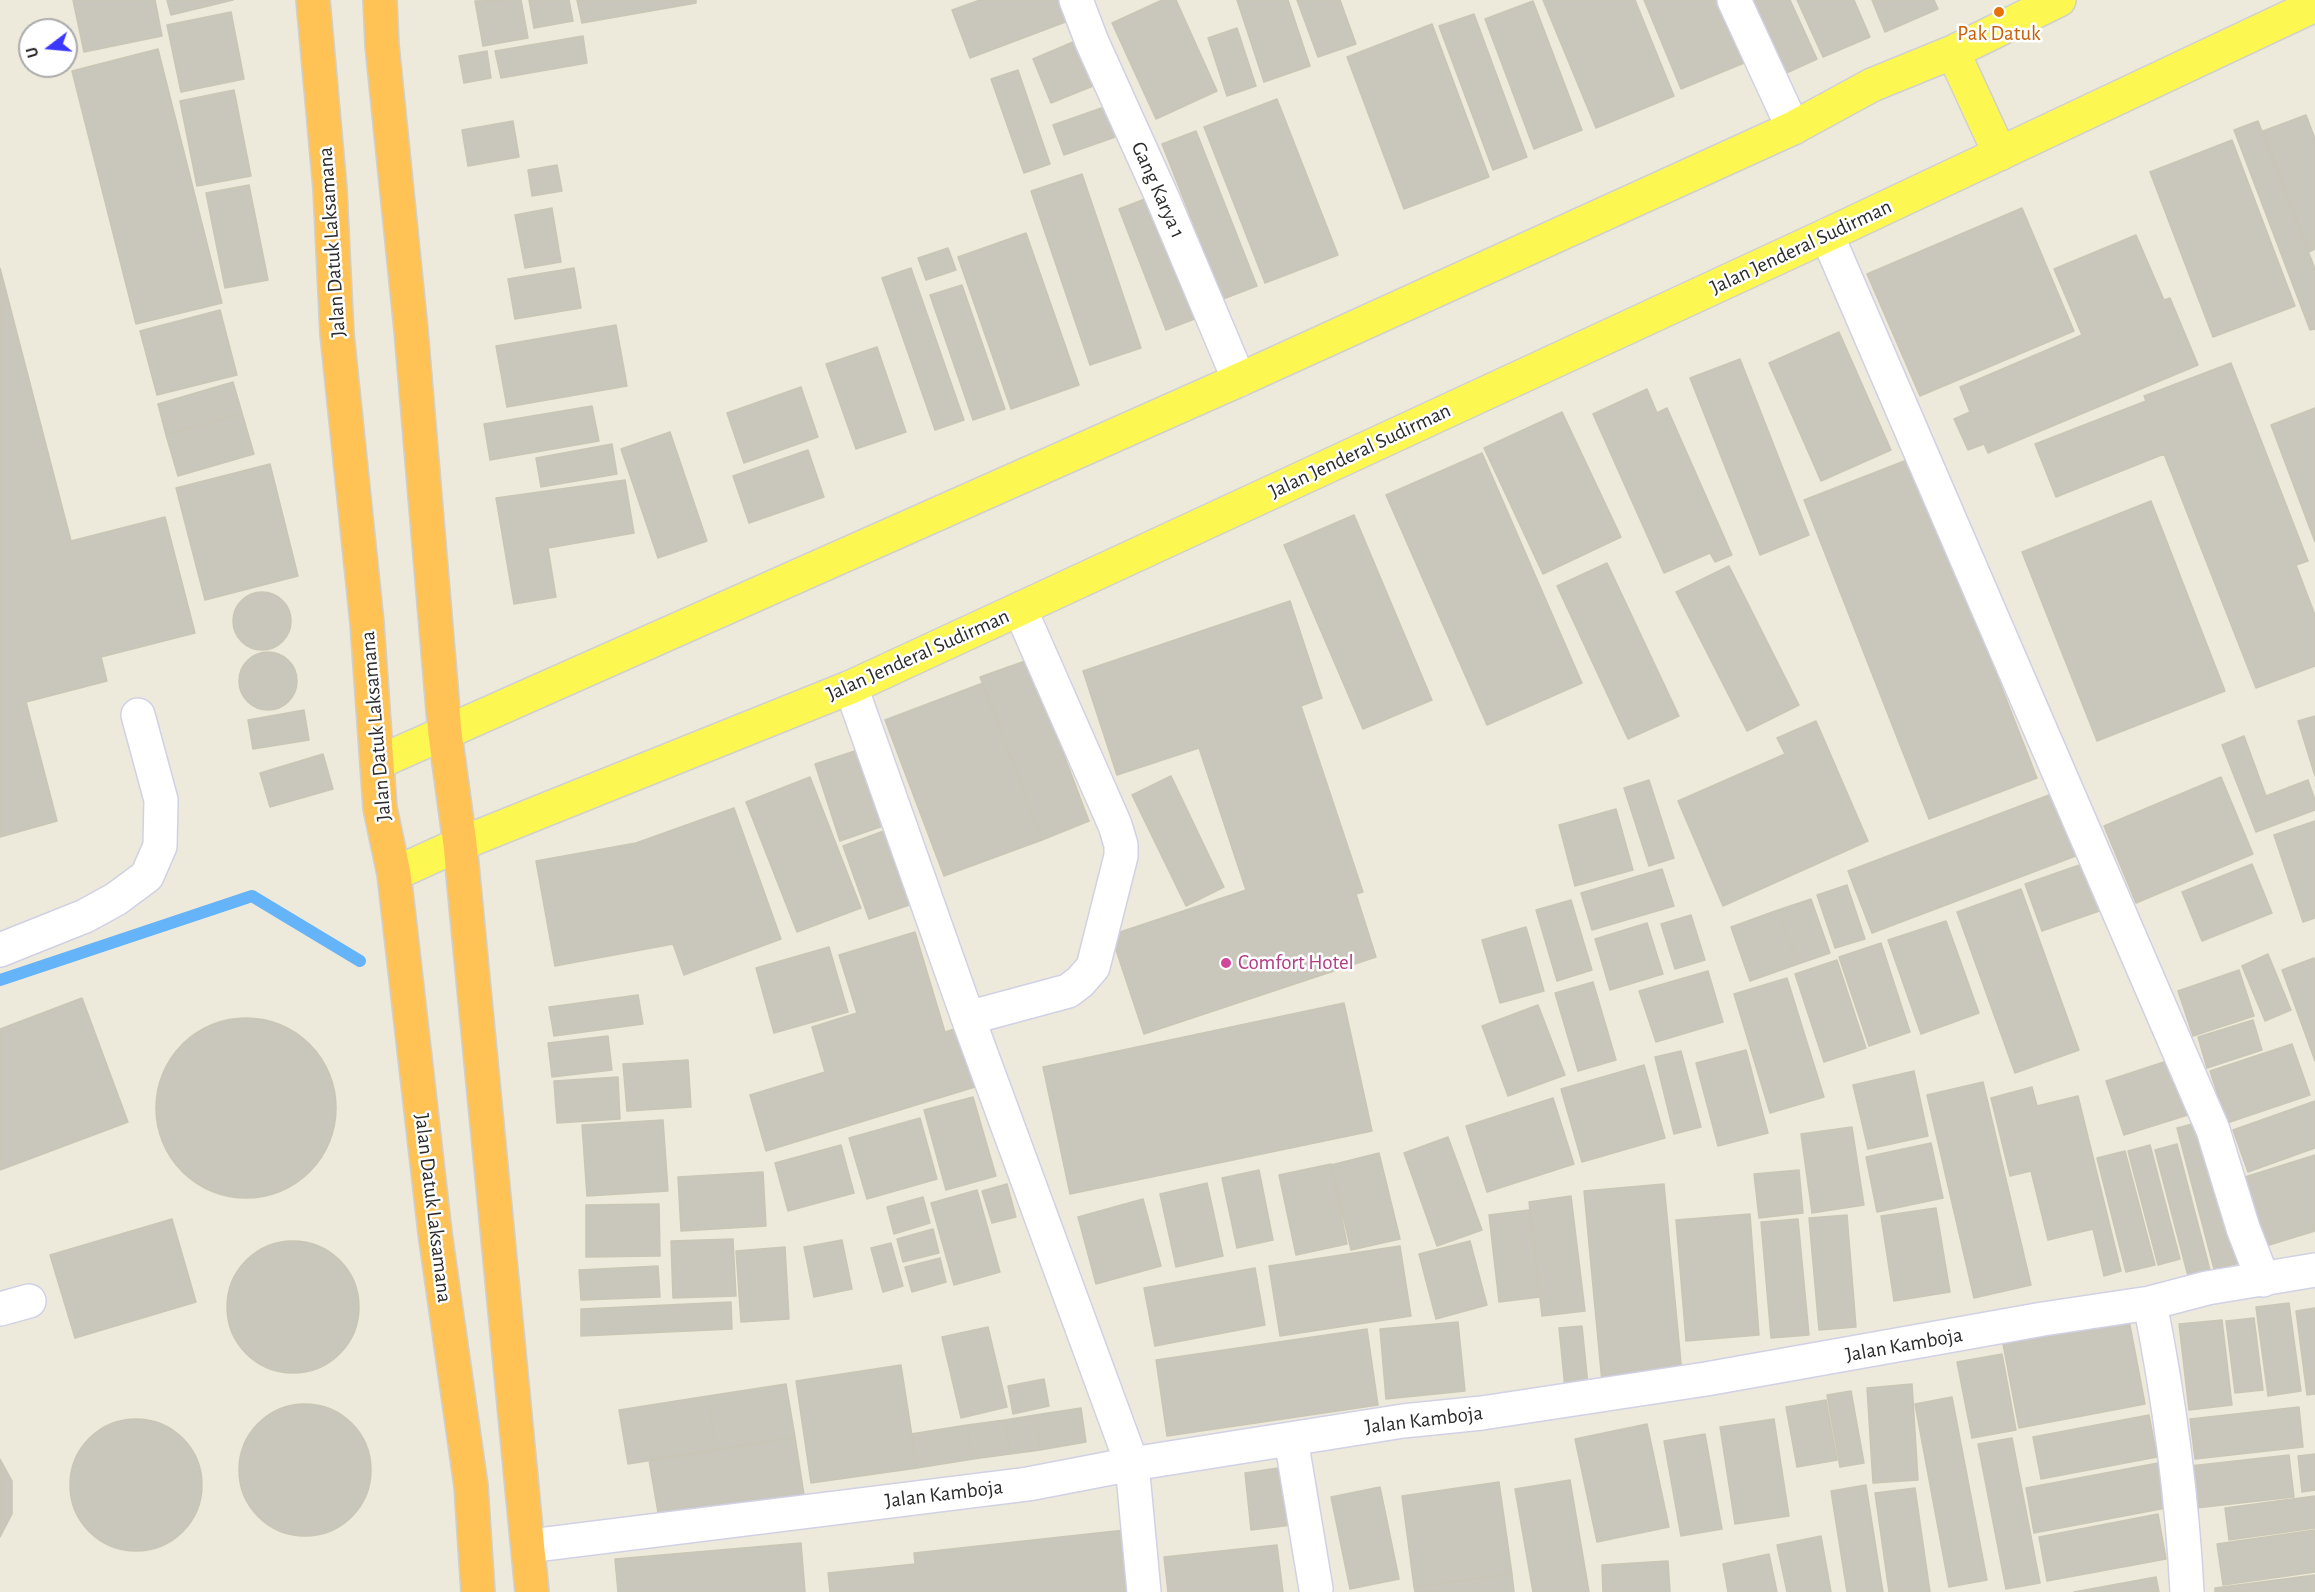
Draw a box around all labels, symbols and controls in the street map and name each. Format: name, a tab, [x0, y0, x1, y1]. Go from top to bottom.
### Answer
marker: Pak Datuk	[1992, 5, 2006, 19]
north arrow	[18, 18, 78, 78]
place label: Pak Datuk	[1957, 21, 2041, 47]
text: U	[24, 45, 42, 60]
street label: Gang Karya 1	[1125, 138, 1191, 242]
street label: Jalan Datuk Laksamana	[313, 146, 351, 338]
street label: Jalan Jenderal Sudirman	[1706, 194, 1896, 300]
street label: Jalan Jenderal Sudirman	[1265, 398, 1455, 504]
street label: Jalan Jenderal Sudirman	[823, 603, 1013, 707]
street label: Jalan Datuk Laksamana	[355, 630, 397, 822]
place label: Comfort Hotel	[1238, 950, 1354, 976]
marker: Comfort Hotel	[1219, 956, 1233, 970]
street label: Jalan Datuk Laksamana	[409, 1112, 457, 1304]
street label: Jalan Kamboja	[1843, 1322, 1965, 1368]
street label: Jalan Kamboja	[1364, 1400, 1484, 1440]
street label: Jalan Kamboja	[884, 1474, 1004, 1514]

